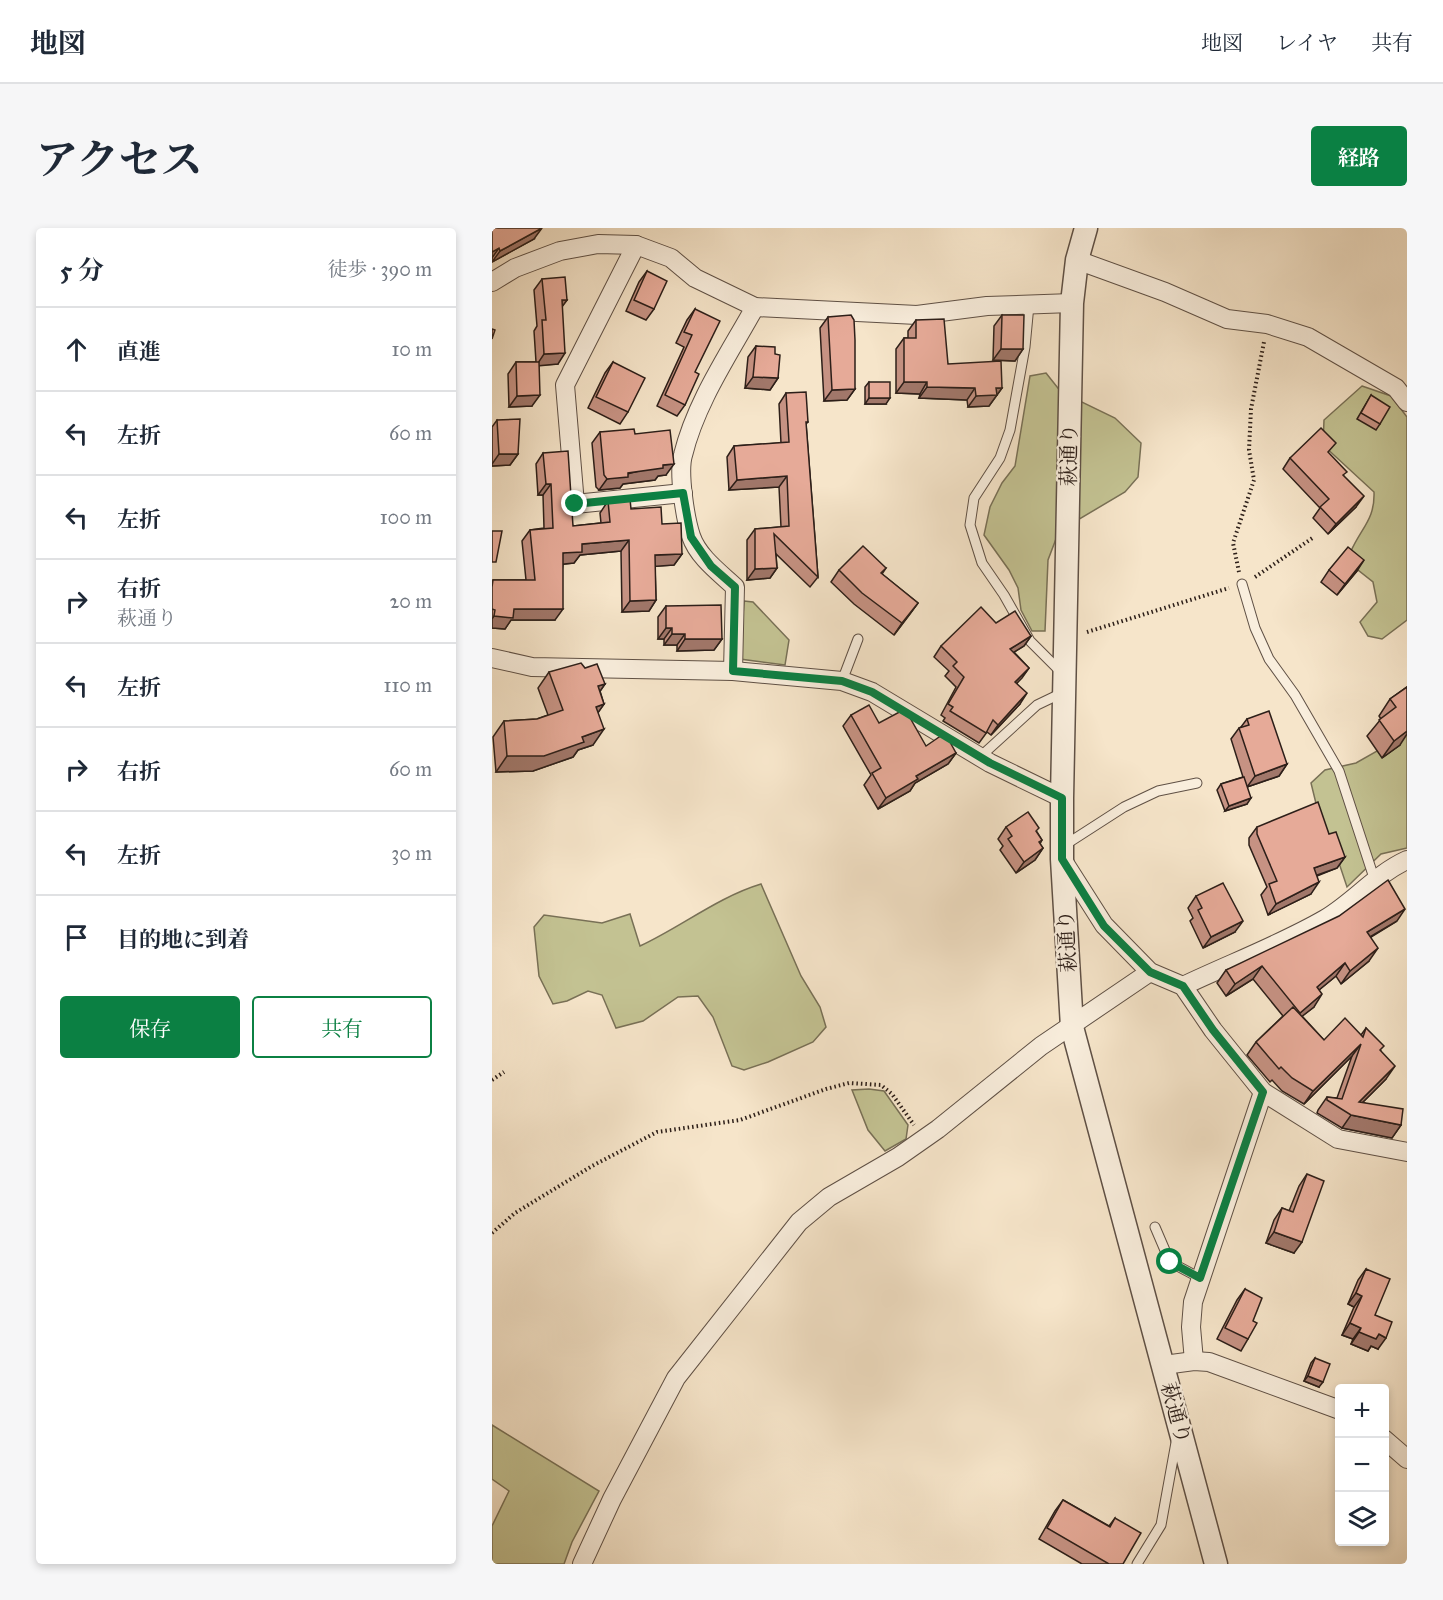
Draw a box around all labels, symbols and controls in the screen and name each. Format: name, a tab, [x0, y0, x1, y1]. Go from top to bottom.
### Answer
text: 地図	[30, 26, 86, 61]
text: 地図	[1201, 30, 1243, 56]
text: レイヤ	[1276, 30, 1338, 56]
text: 共有	[1371, 30, 1413, 56]
button: 経路	[1311, 126, 1407, 186]
text: アクセス	[36, 134, 203, 186]
text: 5 分	[60, 254, 104, 286]
text: 徒歩 · 390 m	[328, 257, 432, 281]
icon: ahead	[60, 333, 93, 366]
text: 10 m	[391, 337, 432, 361]
text: 直進	[117, 338, 161, 365]
icon: left	[60, 417, 93, 450]
text: 60 m	[389, 421, 432, 445]
text: 左折	[117, 422, 161, 449]
street label: 萩通り	[1055, 423, 1083, 487]
route end	[561, 490, 587, 516]
icon: left	[60, 501, 93, 534]
text: 100 m	[380, 505, 432, 529]
text: 左折	[117, 506, 161, 533]
text: 右折	[117, 575, 161, 602]
icon: right	[60, 585, 93, 618]
text: 20 m	[389, 589, 432, 613]
text: 萩通り	[117, 606, 177, 630]
icon: left	[60, 669, 93, 702]
text: 110 m	[384, 673, 432, 697]
text: 左折	[117, 674, 161, 701]
icon: right	[60, 753, 93, 786]
text: 60 m	[389, 757, 432, 781]
text: 右折	[117, 758, 161, 785]
icon: left	[60, 837, 93, 870]
text: 30 m	[391, 841, 432, 865]
text: 左折	[117, 842, 161, 869]
street label: 萩通り	[1052, 909, 1082, 973]
icon: arrive	[60, 921, 93, 954]
text: 目的地に到着	[117, 926, 249, 953]
button: 保存	[60, 996, 240, 1058]
button: 共有	[252, 996, 432, 1058]
route start	[1156, 1248, 1182, 1274]
street label: 萩通り	[1155, 1379, 1197, 1447]
map controls	[1335, 1384, 1389, 1546]
button: +	[1335, 1384, 1389, 1438]
button: −	[1335, 1438, 1389, 1492]
button: layers	[1335, 1492, 1389, 1546]

